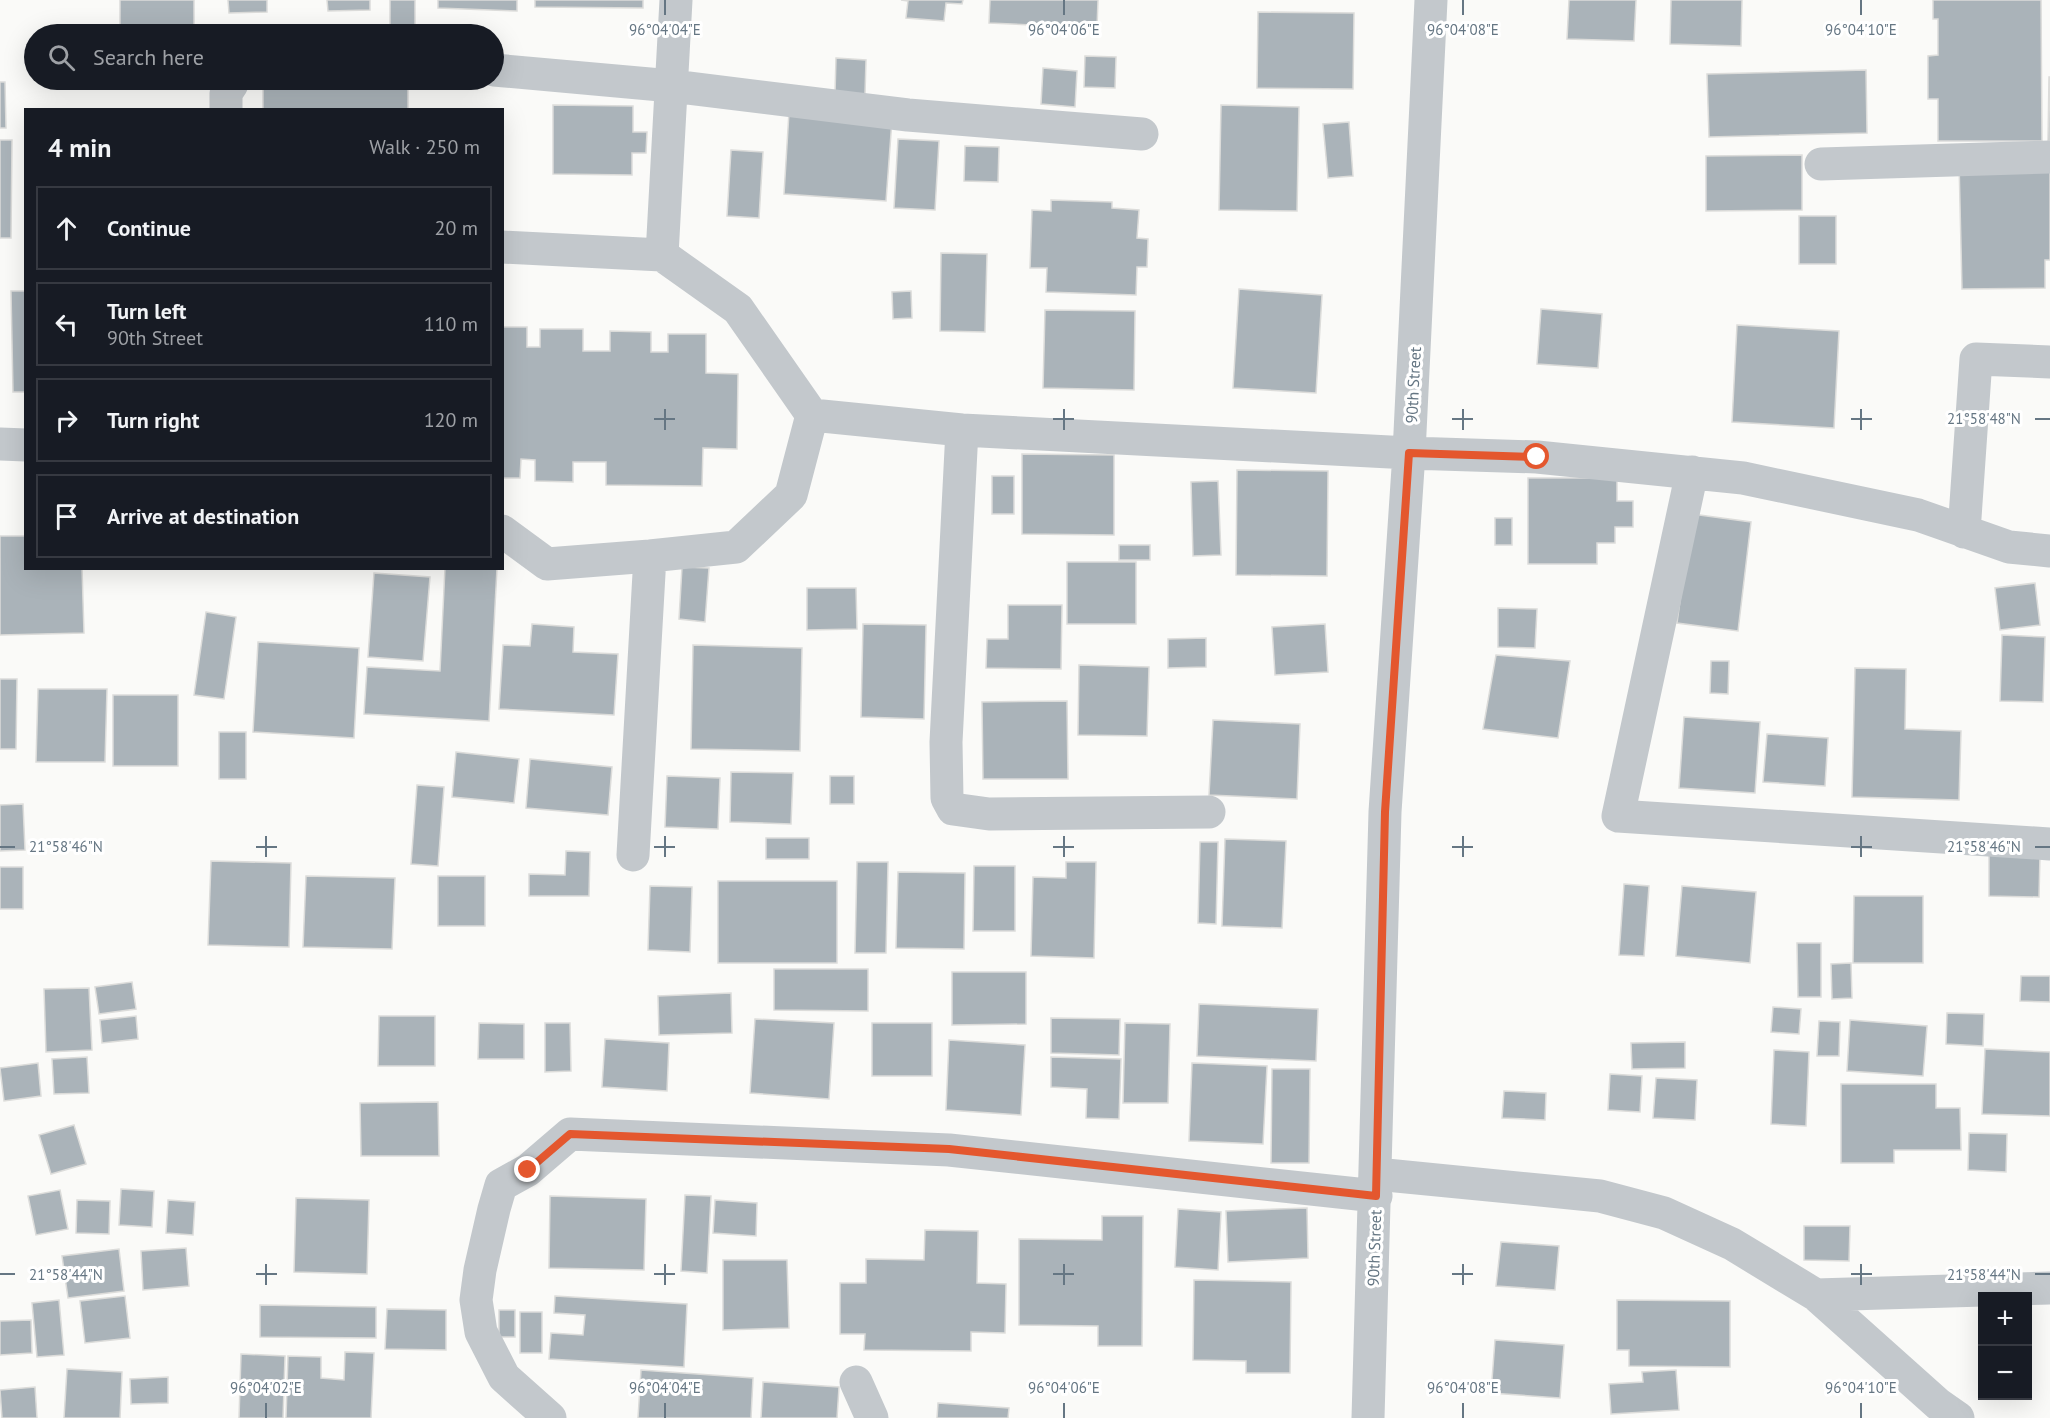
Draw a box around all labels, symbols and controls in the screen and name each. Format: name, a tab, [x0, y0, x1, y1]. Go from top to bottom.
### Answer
text: 96°04'04"E	[629, 20, 701, 39]
text: 96°04'06"E	[1028, 20, 1100, 39]
text: 96°04'08"E	[1427, 20, 1499, 39]
text: 96°04'10"E	[1825, 20, 1897, 39]
search box	[24, 24, 504, 90]
icon: search	[45, 41, 78, 74]
text: Search here	[93, 43, 204, 71]
text: 4 min	[48, 131, 111, 164]
text: Walk · 250 m	[369, 134, 480, 160]
icon: ahead	[50, 212, 83, 245]
text: Continue	[107, 214, 191, 242]
text: 20 m	[435, 215, 478, 241]
text: Turn left	[107, 297, 187, 325]
icon: left	[50, 308, 83, 341]
text: 110 m	[424, 311, 478, 337]
text: 90th Street	[107, 325, 203, 351]
street label: 90th Street	[1401, 346, 1425, 424]
icon: right	[50, 404, 83, 437]
text: Turn right	[107, 406, 199, 434]
text: 120 m	[424, 407, 478, 433]
text: 21°58'48"N	[1947, 409, 2021, 428]
route start	[1523, 443, 1549, 469]
icon: arrive	[50, 500, 83, 533]
text: Arrive at destination	[107, 502, 299, 530]
text: 21°58'46"N	[29, 837, 103, 856]
text: 21°58'46"N	[1947, 837, 2021, 856]
route end	[514, 1156, 540, 1182]
street label: 90th Street	[1363, 1209, 1385, 1287]
text: 21°58'44"N	[29, 1265, 103, 1284]
text: 21°58'44"N	[1947, 1265, 2021, 1284]
map controls	[1978, 1292, 2032, 1400]
button: +	[1978, 1292, 2032, 1346]
button: −	[1978, 1346, 2032, 1400]
text: 96°04'02"E	[230, 1378, 302, 1397]
text: 96°04'04"E	[629, 1378, 701, 1397]
text: 96°04'06"E	[1028, 1378, 1100, 1397]
text: 96°04'08"E	[1427, 1378, 1499, 1397]
text: 96°04'10"E	[1825, 1378, 1897, 1397]

